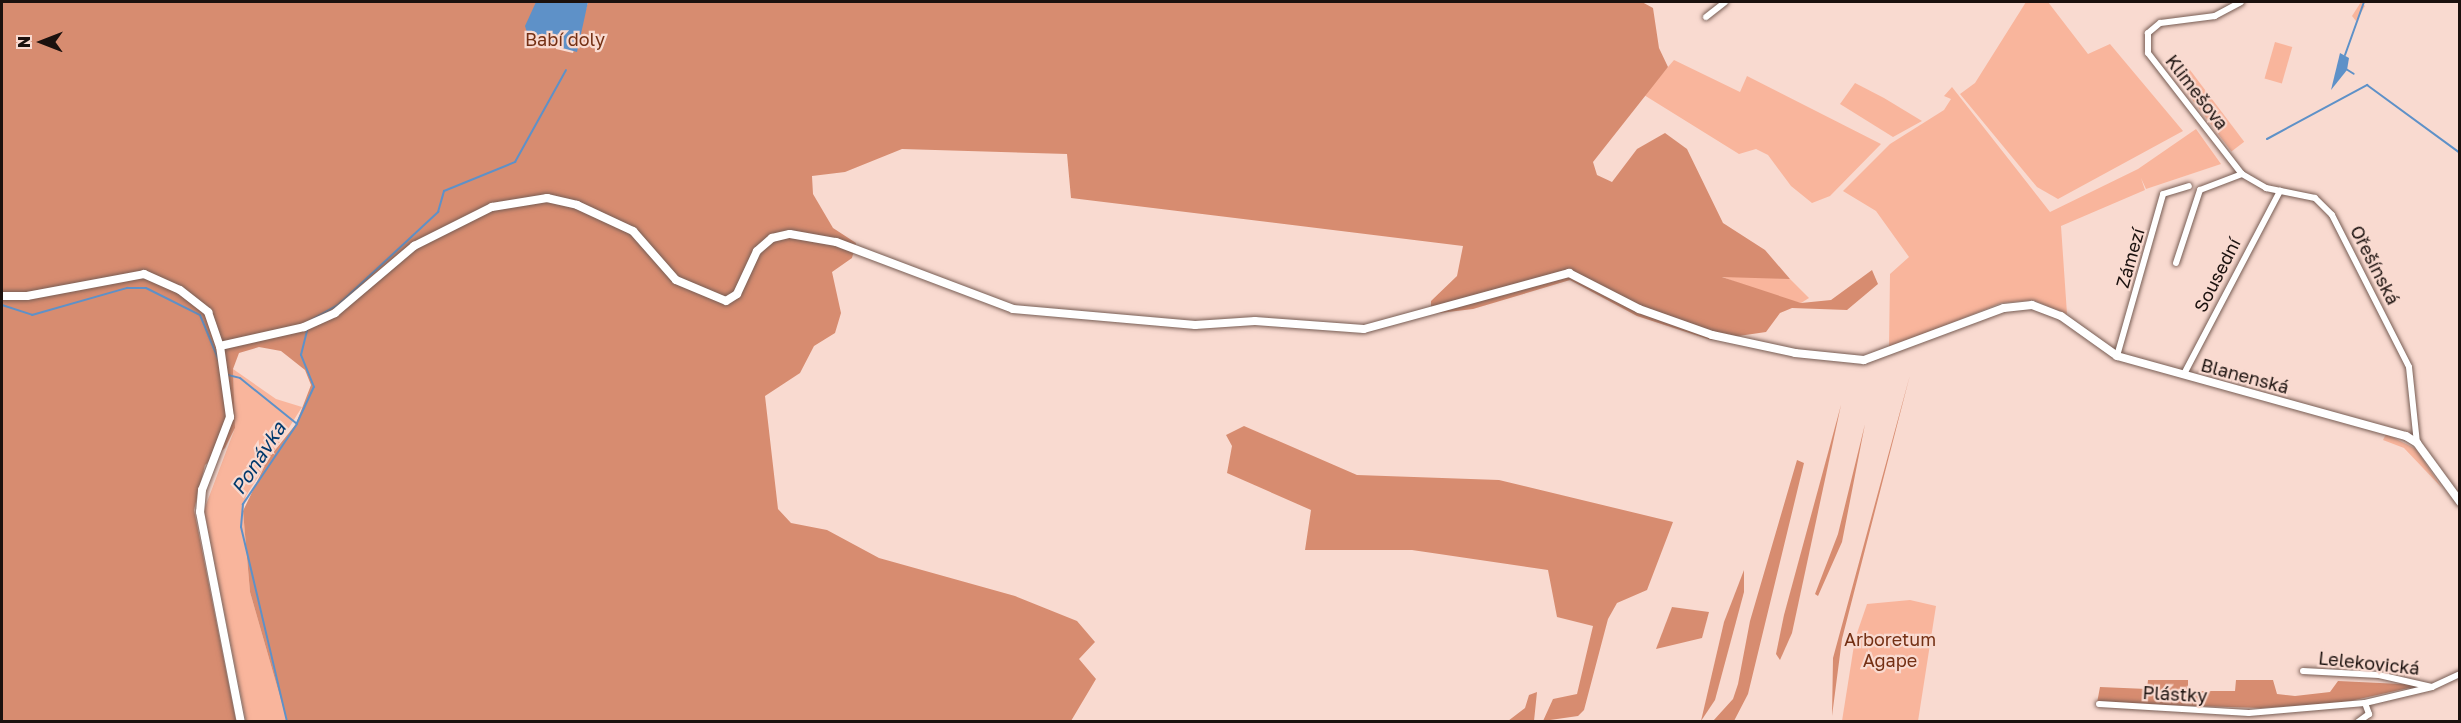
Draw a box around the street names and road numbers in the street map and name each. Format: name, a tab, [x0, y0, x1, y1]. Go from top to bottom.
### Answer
street label: Klimešova	[2161, 50, 2233, 134]
street label: Ořešínská	[2346, 222, 2404, 308]
street label: Zámezí	[2111, 226, 2149, 290]
street label: Sousední	[2189, 234, 2245, 316]
street label: Blanenská	[2199, 354, 2291, 398]
street label: Lelekovická	[2317, 647, 2421, 679]
street label: Plástky	[2142, 682, 2208, 706]

